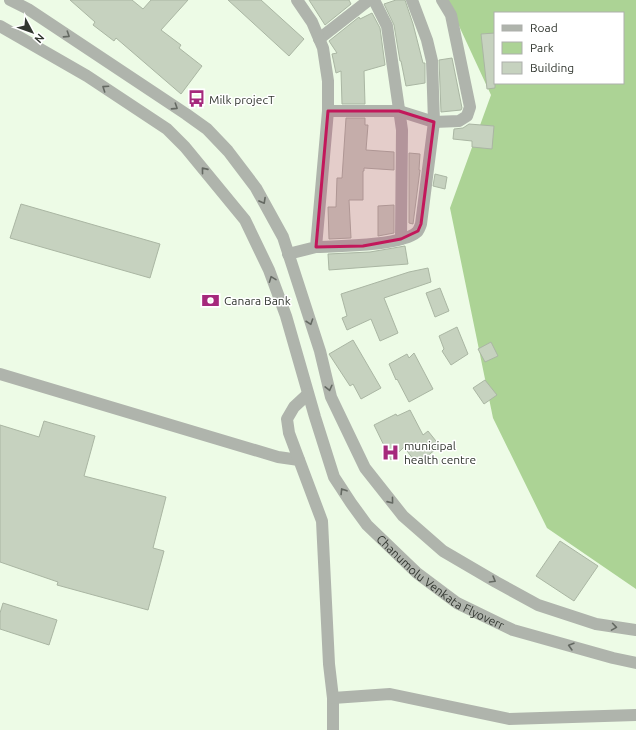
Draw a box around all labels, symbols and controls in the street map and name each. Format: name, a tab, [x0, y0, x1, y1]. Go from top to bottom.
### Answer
north arrow	[12, 12, 52, 52]
legend	[494, 12, 624, 84]
text: Road	[530, 21, 558, 34]
one-way arrow	[63, 30, 70, 38]
text: N	[32, 32, 47, 46]
text: Park	[530, 41, 554, 54]
text: Building	[530, 61, 574, 74]
one-way arrow	[102, 86, 109, 93]
bus stop icon: Milk projecT	[186, 89, 206, 109]
place label: Milk projecT	[209, 93, 275, 106]
one-way arrow	[171, 102, 178, 109]
one-way arrow	[201, 167, 208, 174]
one-way arrow	[258, 197, 265, 204]
one-way arrow	[269, 276, 277, 283]
bank icon: Canara Bank	[201, 290, 221, 310]
place label: Canara Bank	[224, 294, 291, 307]
one-way arrow	[305, 318, 314, 325]
one-way arrow	[325, 385, 333, 392]
place label: municipal health centre	[404, 439, 476, 466]
hospital icon: municipal health centre	[381, 442, 401, 462]
one-way arrow	[340, 488, 348, 495]
one-way arrow	[387, 497, 394, 504]
street label: Chanumolu Venkata Flyoverr	[375, 532, 507, 632]
one-way arrow	[489, 576, 496, 583]
one-way arrow	[611, 622, 617, 631]
one-way arrow	[568, 642, 575, 651]

